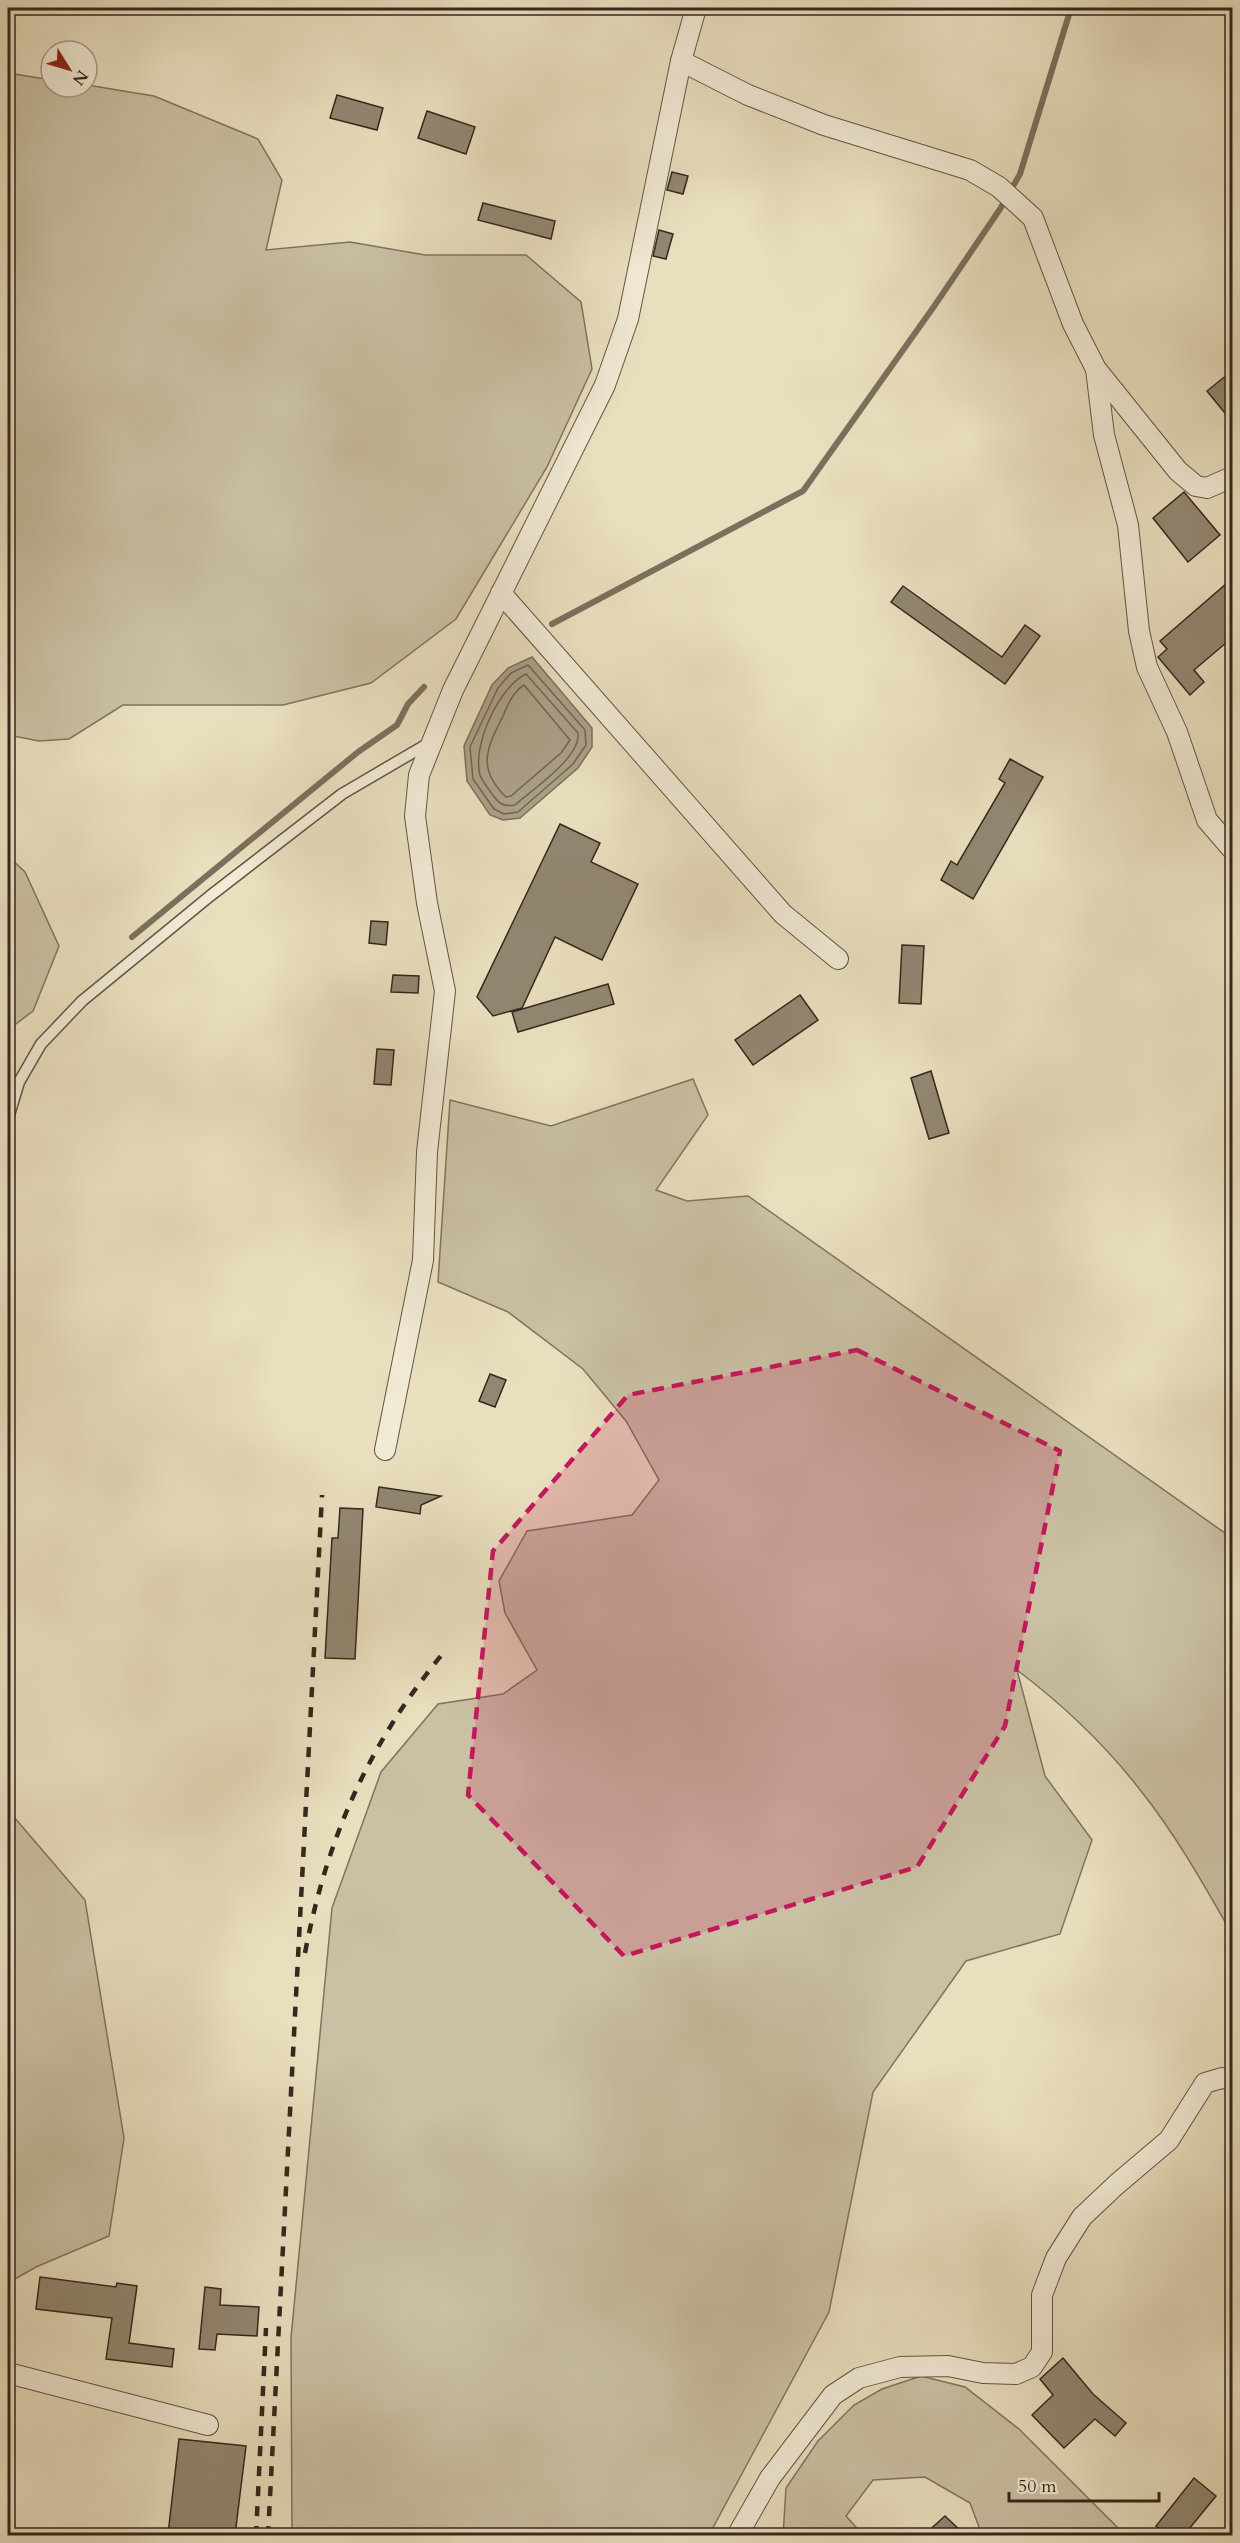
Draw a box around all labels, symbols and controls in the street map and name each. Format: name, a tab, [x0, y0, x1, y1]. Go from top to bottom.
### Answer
north arrow	[39, 39, 99, 99]
text: N	[67, 65, 93, 90]
scale bar	[1009, 2465, 1159, 2503]
text: 50 m	[1018, 2474, 1057, 2499]

